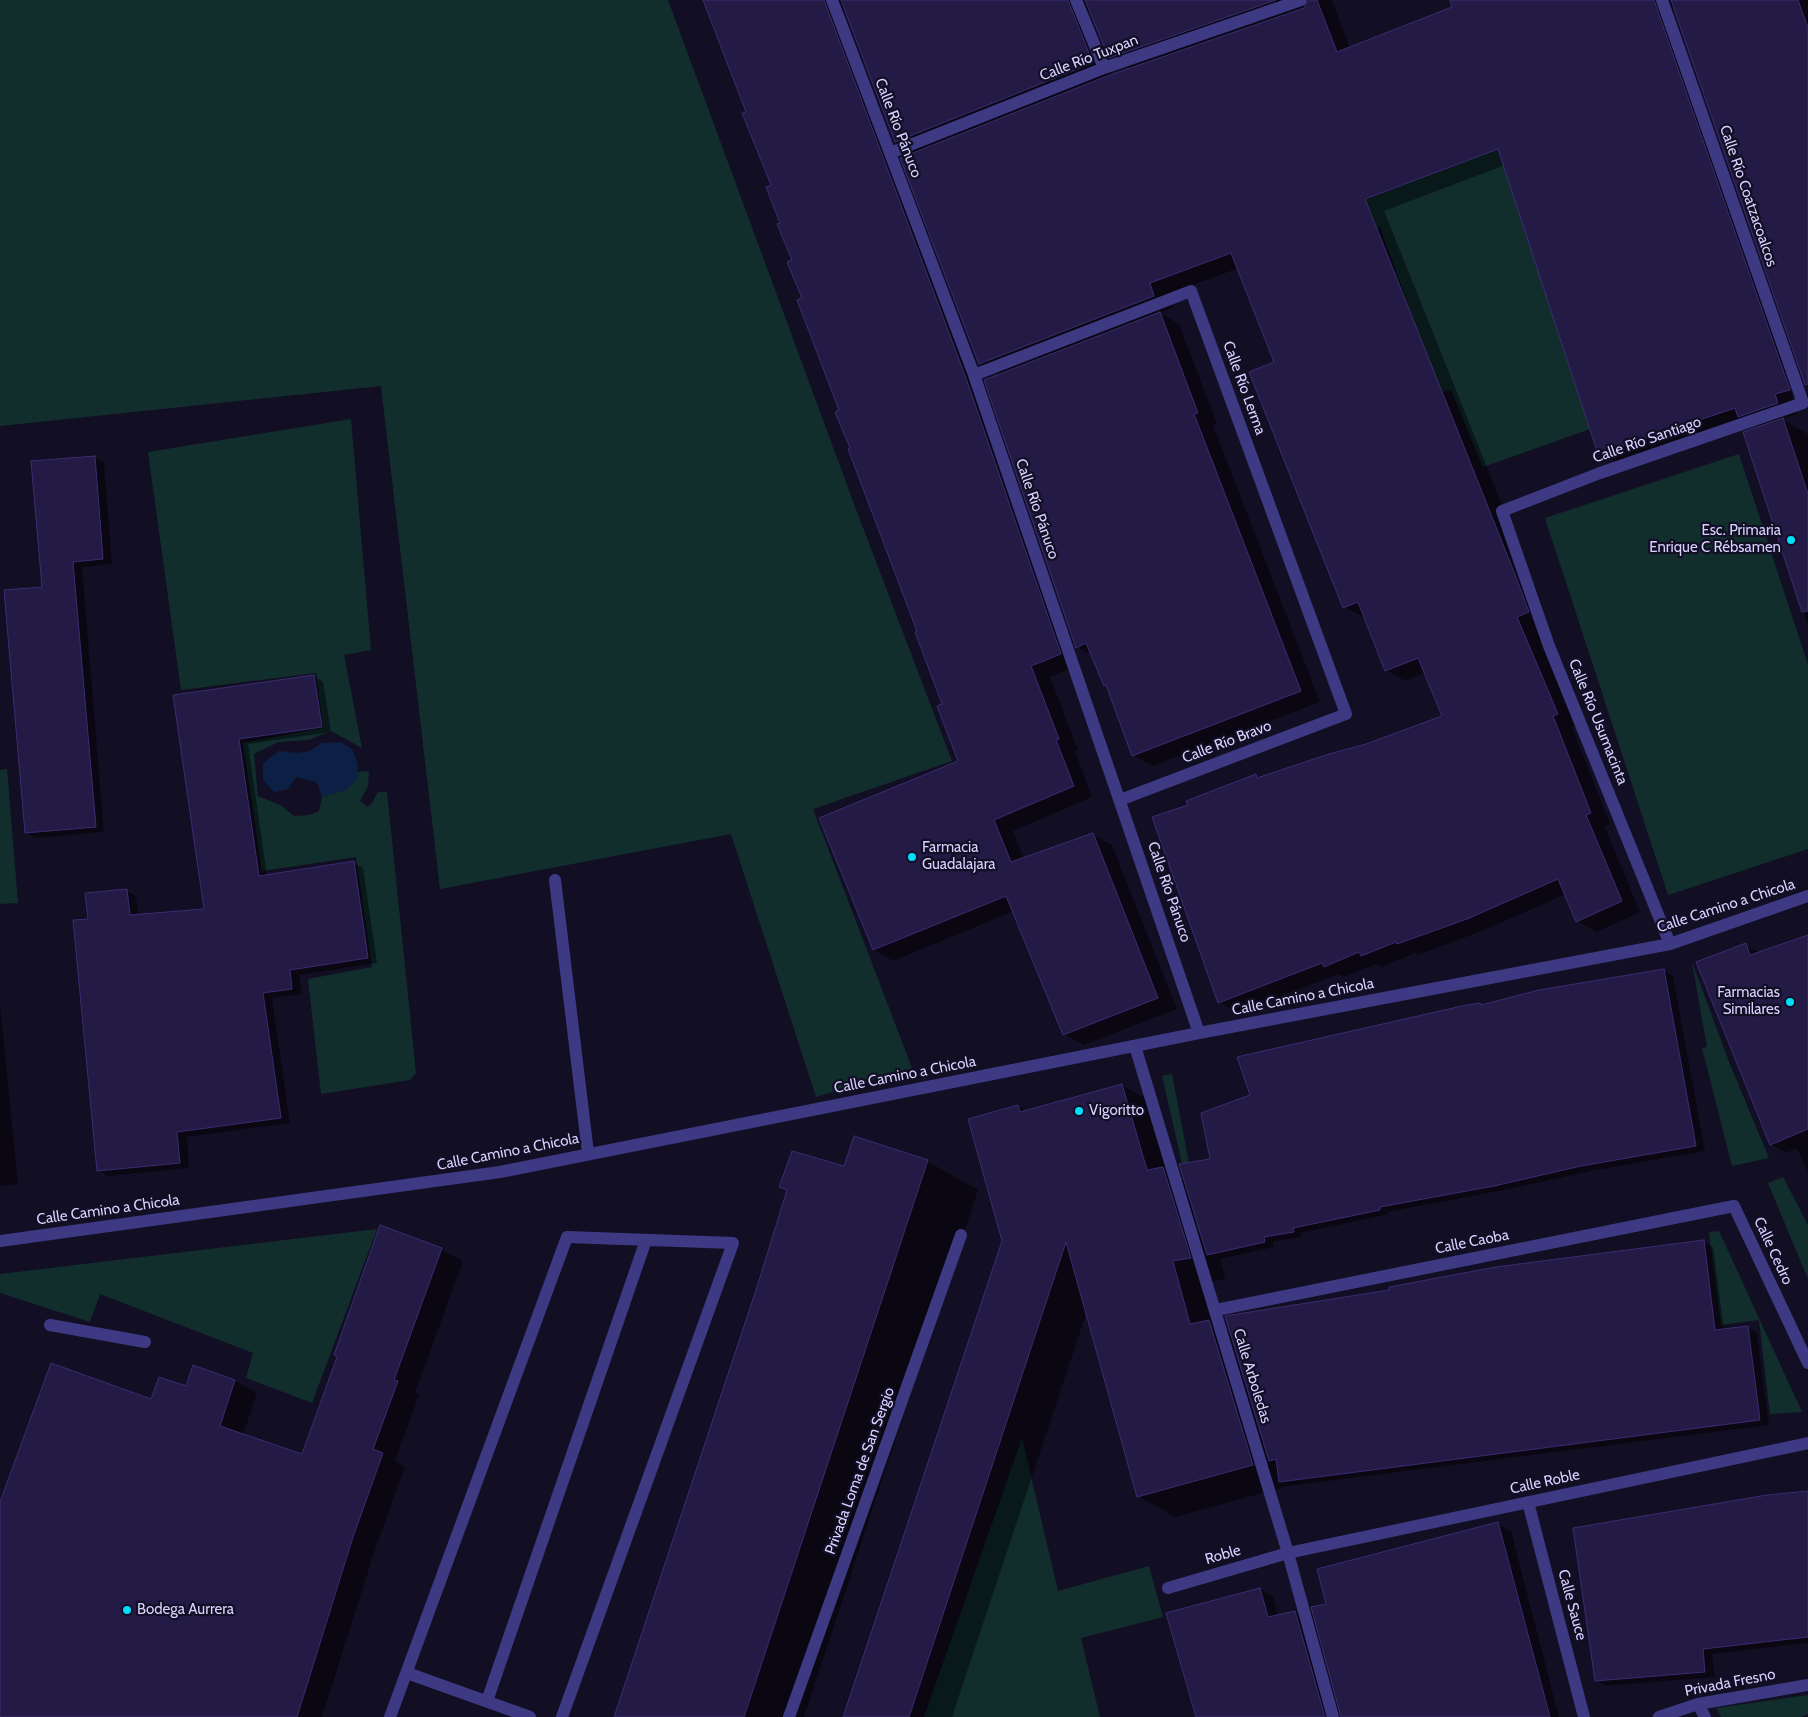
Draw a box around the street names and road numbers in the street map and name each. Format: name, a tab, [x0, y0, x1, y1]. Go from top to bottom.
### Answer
street label: Calle Río Tuxpan	[1037, 31, 1141, 85]
street label: Calle Río Pánuco	[871, 76, 925, 180]
street label: Calle Río Coatzacoalcos	[1715, 123, 1781, 269]
street label: Calle Río Lerma	[1219, 339, 1269, 437]
street label: Calle Río Santiago	[1590, 413, 1704, 467]
street label: Calle Río Pánuco	[1011, 456, 1063, 562]
street label: Calle Río Usumacinta	[1565, 657, 1631, 787]
street label: Calle Río Bravo	[1180, 717, 1274, 767]
street label: Calle Río Pánuco	[1143, 839, 1195, 945]
street label: Calle Camino a Chicola	[1655, 875, 1797, 937]
street label: Calle Camino a Chicola	[1231, 974, 1375, 1020]
street label: Calle Camino a Chicola	[833, 1052, 977, 1098]
street label: Calle Camino a Chicola	[436, 1129, 580, 1175]
street label: Calle Camino a Chicola	[35, 1191, 181, 1229]
street label: Calle Cedro	[1750, 1214, 1796, 1288]
street label: Calle Caoba	[1434, 1226, 1510, 1258]
street label: Calle Arboledas	[1229, 1327, 1275, 1425]
street label: Privada Loma de San Sergio	[821, 1385, 899, 1557]
street label: Calle Roble	[1508, 1466, 1582, 1498]
street label: Roble	[1203, 1541, 1243, 1569]
street label: Calle Sauce	[1554, 1568, 1590, 1642]
street label: Privada Fresno	[1683, 1665, 1777, 1701]

